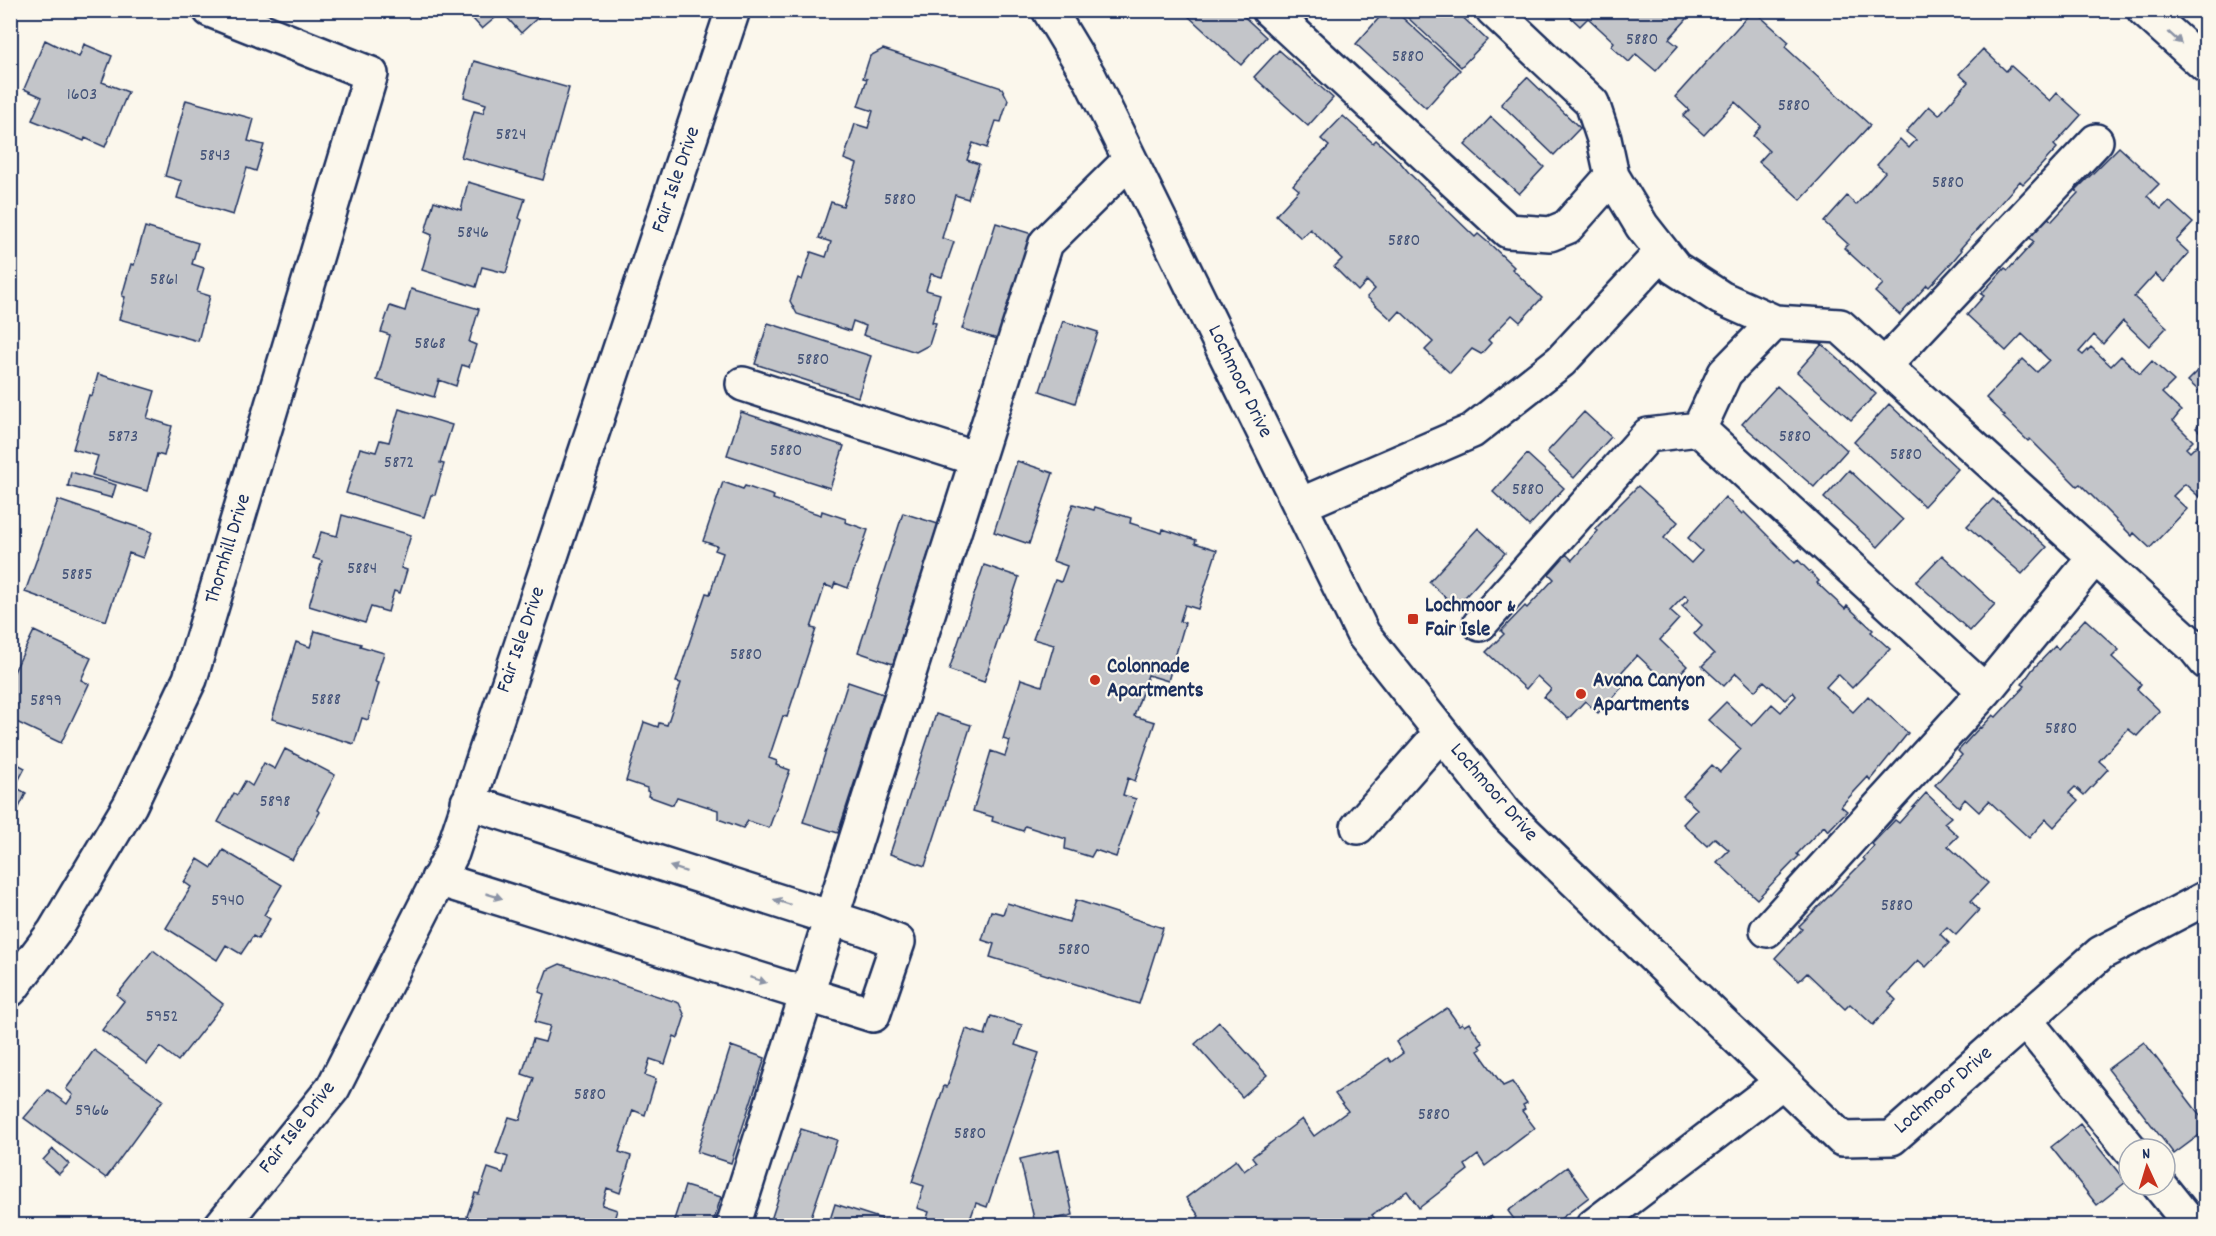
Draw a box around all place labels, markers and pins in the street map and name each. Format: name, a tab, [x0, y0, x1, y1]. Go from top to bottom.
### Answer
place label: Lochmoor & Fair Isle	[1425, 592, 1516, 646]
marker: Lochmoor & Fair Isle	[1406, 612, 1420, 626]
place label: Colonnade Apartments	[1107, 653, 1204, 707]
place label: Avana Canyon Apartments	[1593, 667, 1705, 721]
marker: Colonnade Apartments	[1088, 673, 1102, 687]
marker: Avana Canyon Apartments	[1574, 687, 1588, 701]

